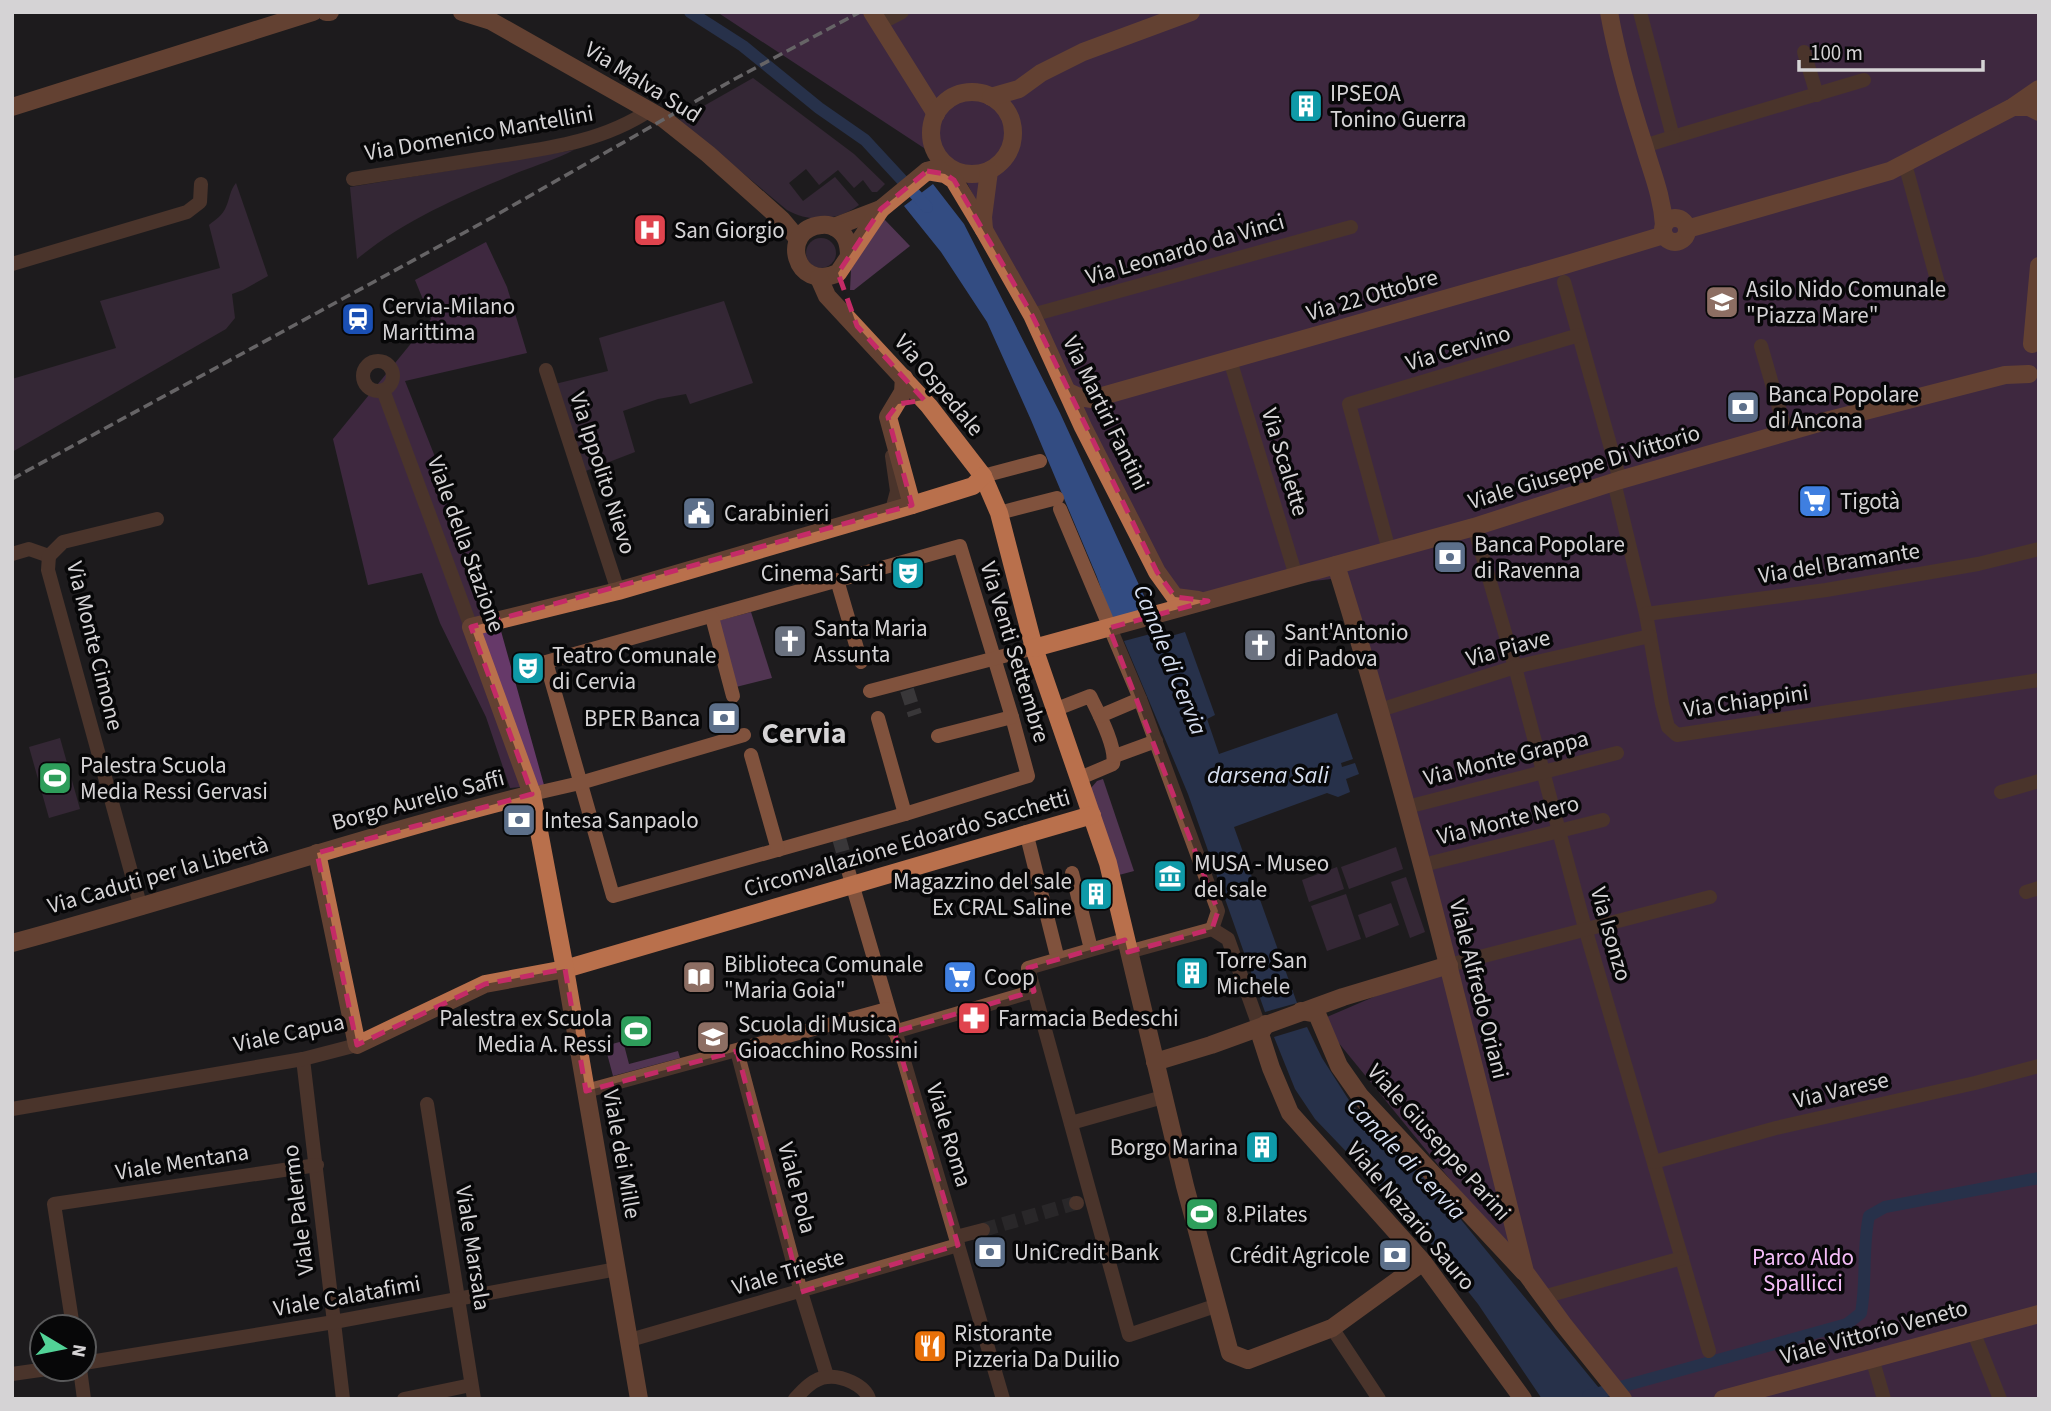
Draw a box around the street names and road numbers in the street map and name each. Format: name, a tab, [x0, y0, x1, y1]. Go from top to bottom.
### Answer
street label: Via Malva Sud	[578, 33, 708, 131]
street label: Via Domenico Mantellini	[362, 97, 596, 169]
street label: Via Leonardo da Vinci	[1082, 205, 1288, 293]
street label: Via 22 Ottobre	[1302, 260, 1442, 330]
street label: Via Cervino	[1401, 316, 1515, 380]
street label: Via Ospedale	[886, 327, 992, 443]
street label: Via Martiri Fantini	[1054, 330, 1158, 496]
street label: Via Ippolito Nievo	[561, 388, 645, 558]
street label: Via Scalette	[1253, 404, 1317, 520]
street label: Viale Giuseppe Di Vittorio	[1464, 416, 1704, 518]
street label: Viale della Stazione	[419, 451, 513, 637]
street label: Via del Bramante	[1756, 534, 1922, 592]
street label: Via Venti Settembre	[972, 557, 1058, 747]
street label: Via Monte Cimone	[58, 558, 132, 734]
street label: Via Piave	[1462, 621, 1554, 675]
street label: Via Chiappini	[1681, 676, 1811, 726]
street label: Via Monte Grappa	[1420, 722, 1592, 794]
street label: Borgo Aurelio Saffi	[328, 761, 508, 839]
street label: Circonvallazione Edoardo Sacchetti	[740, 781, 1074, 905]
street label: Via Monte Nero	[1433, 786, 1583, 854]
street label: Via Caduti per la Libertà	[44, 828, 272, 922]
street label: Via Isonzo	[1582, 883, 1640, 985]
street label: Viale Alfredo Oriani	[1441, 896, 1517, 1082]
street label: Viale Capua	[231, 1005, 347, 1061]
street label: Viale Giuseppe Parini	[1359, 1056, 1519, 1228]
street label: Via Varese	[1790, 1063, 1892, 1117]
street label: Viale Roma	[918, 1079, 980, 1191]
street label: Viale dei Mille	[594, 1087, 650, 1221]
street label: Viale Nazario Sauro	[1339, 1134, 1483, 1298]
street label: Viale Mentana	[113, 1135, 251, 1189]
street label: Viale Pola	[769, 1139, 825, 1237]
street label: Viale Palermo	[274, 1143, 322, 1277]
street label: Viale Marsala	[447, 1183, 499, 1313]
street label: Viale Trieste	[728, 1240, 848, 1304]
street label: Viale Calatafimi	[271, 1267, 423, 1325]
street label: Viale Vittorio Veneto	[1777, 1291, 1971, 1373]

